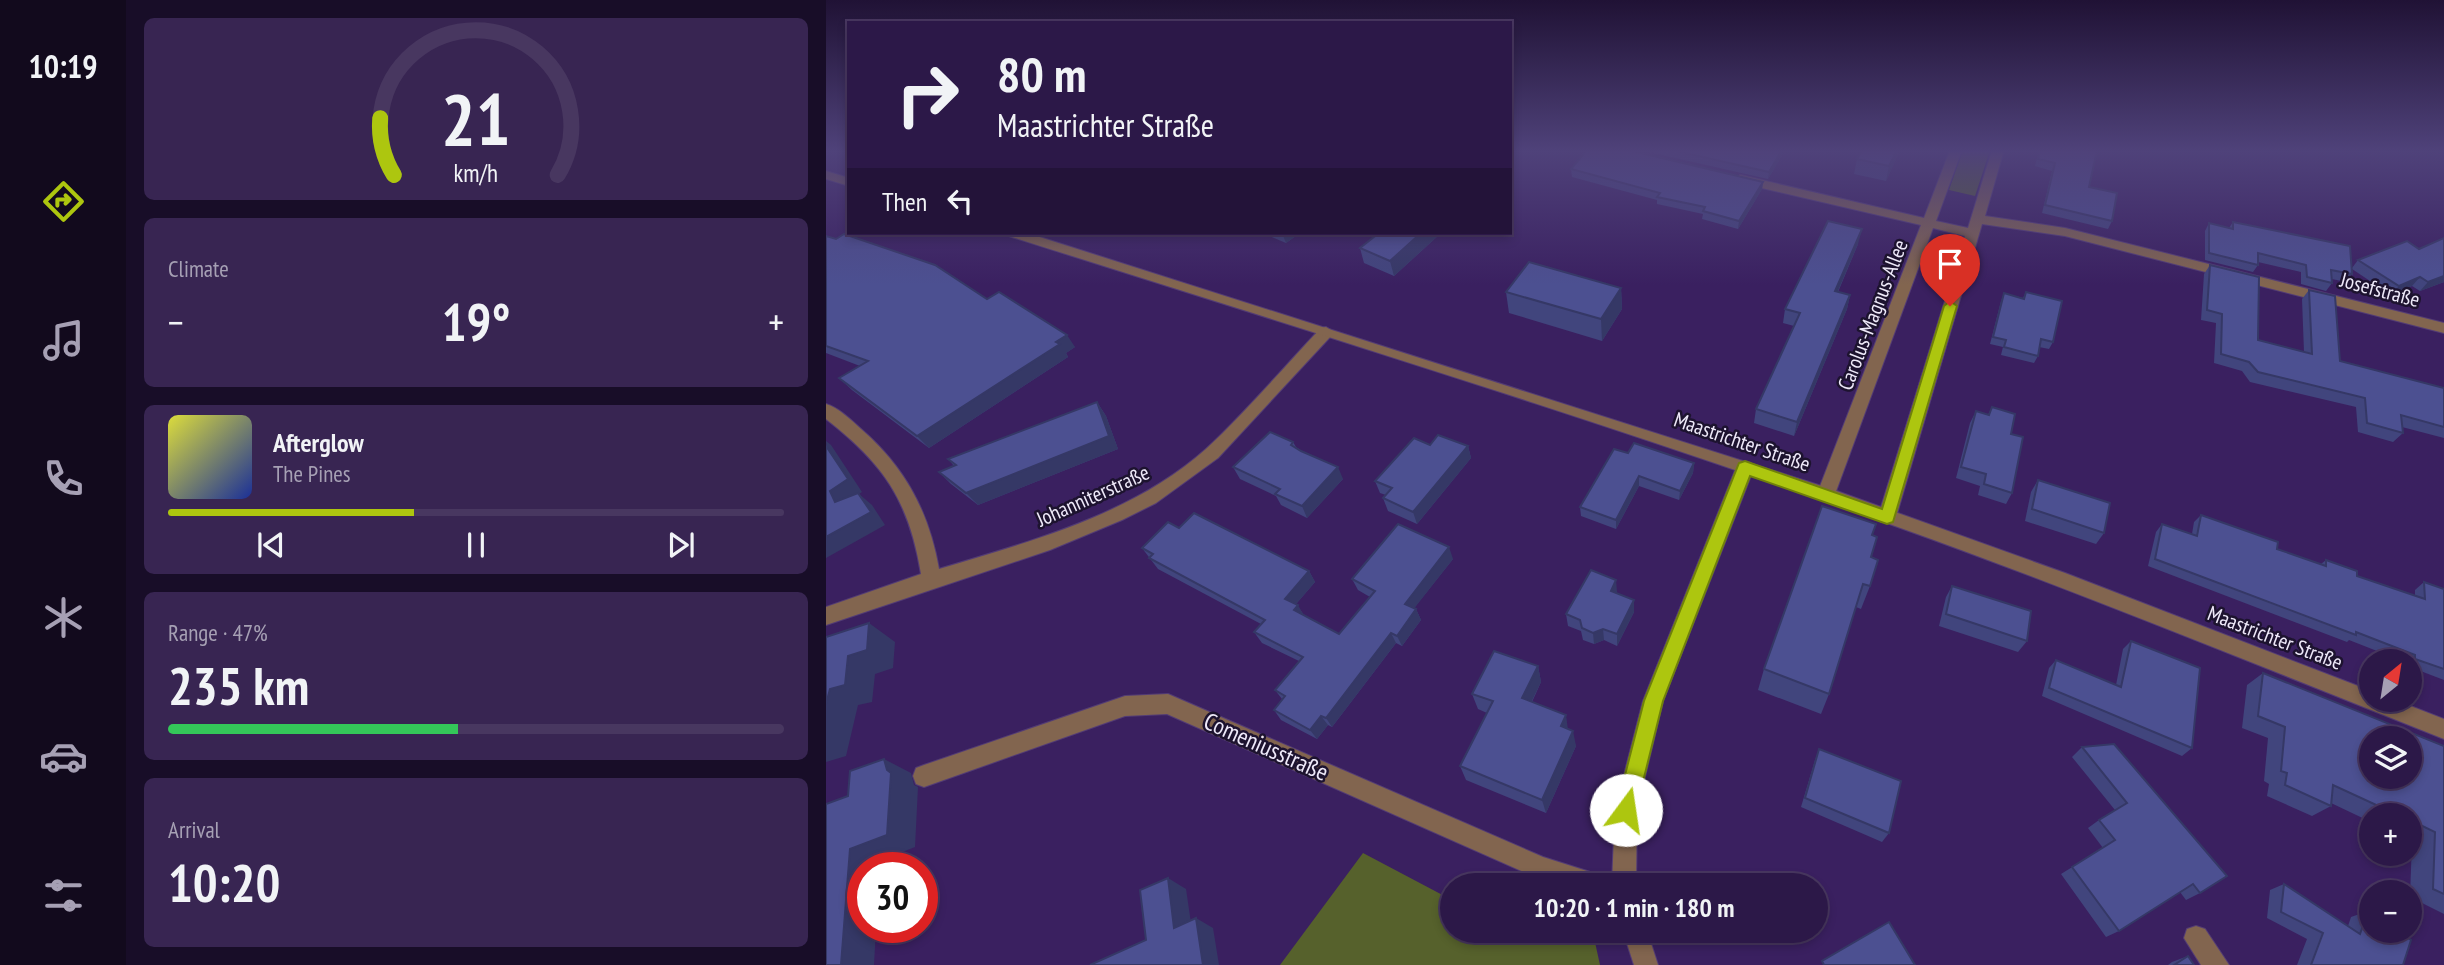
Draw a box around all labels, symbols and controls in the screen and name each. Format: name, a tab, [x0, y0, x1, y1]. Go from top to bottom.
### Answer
text: 80 m	[997, 42, 1086, 106]
text: 10:19	[28, 45, 98, 87]
icon: right	[882, 49, 973, 140]
text: 21	[441, 71, 511, 165]
text: Maastrichter Straße	[997, 104, 1214, 146]
text: km/h	[454, 157, 498, 189]
icon: directions	[39, 177, 88, 226]
icon: left	[941, 182, 979, 220]
text: Then	[882, 185, 927, 218]
pin	[1920, 234, 1980, 306]
street label: Carolus-Magnus-Allee	[1831, 236, 1914, 394]
icon: arrive	[1931, 245, 1969, 283]
text: Climate	[168, 254, 229, 283]
street label: Josefstraße	[2336, 266, 2423, 313]
text: 19°	[442, 288, 510, 355]
text: −	[168, 297, 184, 346]
text: +	[768, 297, 784, 346]
icon: music	[39, 316, 88, 365]
street label: Maastrichter Straße	[1670, 406, 1814, 477]
text: Afterglow	[273, 426, 364, 459]
icon: phone	[39, 454, 88, 503]
text: The Pines	[273, 459, 351, 488]
street label: Johanniterstraße	[1031, 459, 1153, 533]
icon: previous	[252, 526, 290, 564]
icon: pause	[457, 526, 495, 564]
icon: next	[662, 526, 700, 564]
icon: climate	[39, 593, 88, 642]
street label: Maastrichter Straße	[2204, 599, 2346, 676]
text: Range · 47%	[168, 618, 268, 647]
north arrow	[2359, 649, 2422, 712]
map controls	[2359, 649, 2422, 943]
text: 235 km	[168, 652, 309, 719]
street label: Comeniusstraße	[1199, 705, 1333, 788]
button: layers	[2359, 726, 2422, 789]
icon: car	[39, 732, 88, 781]
position arrow	[1589, 773, 1663, 847]
button: +	[2359, 803, 2422, 866]
text: Arrival	[168, 815, 220, 844]
text: 10:20	[168, 849, 280, 916]
speed limit sign: 30	[847, 852, 938, 943]
icon: filters	[39, 871, 88, 920]
button: −	[2359, 880, 2422, 943]
text: 10:20 · 1 min · 180 m	[1534, 891, 1734, 924]

